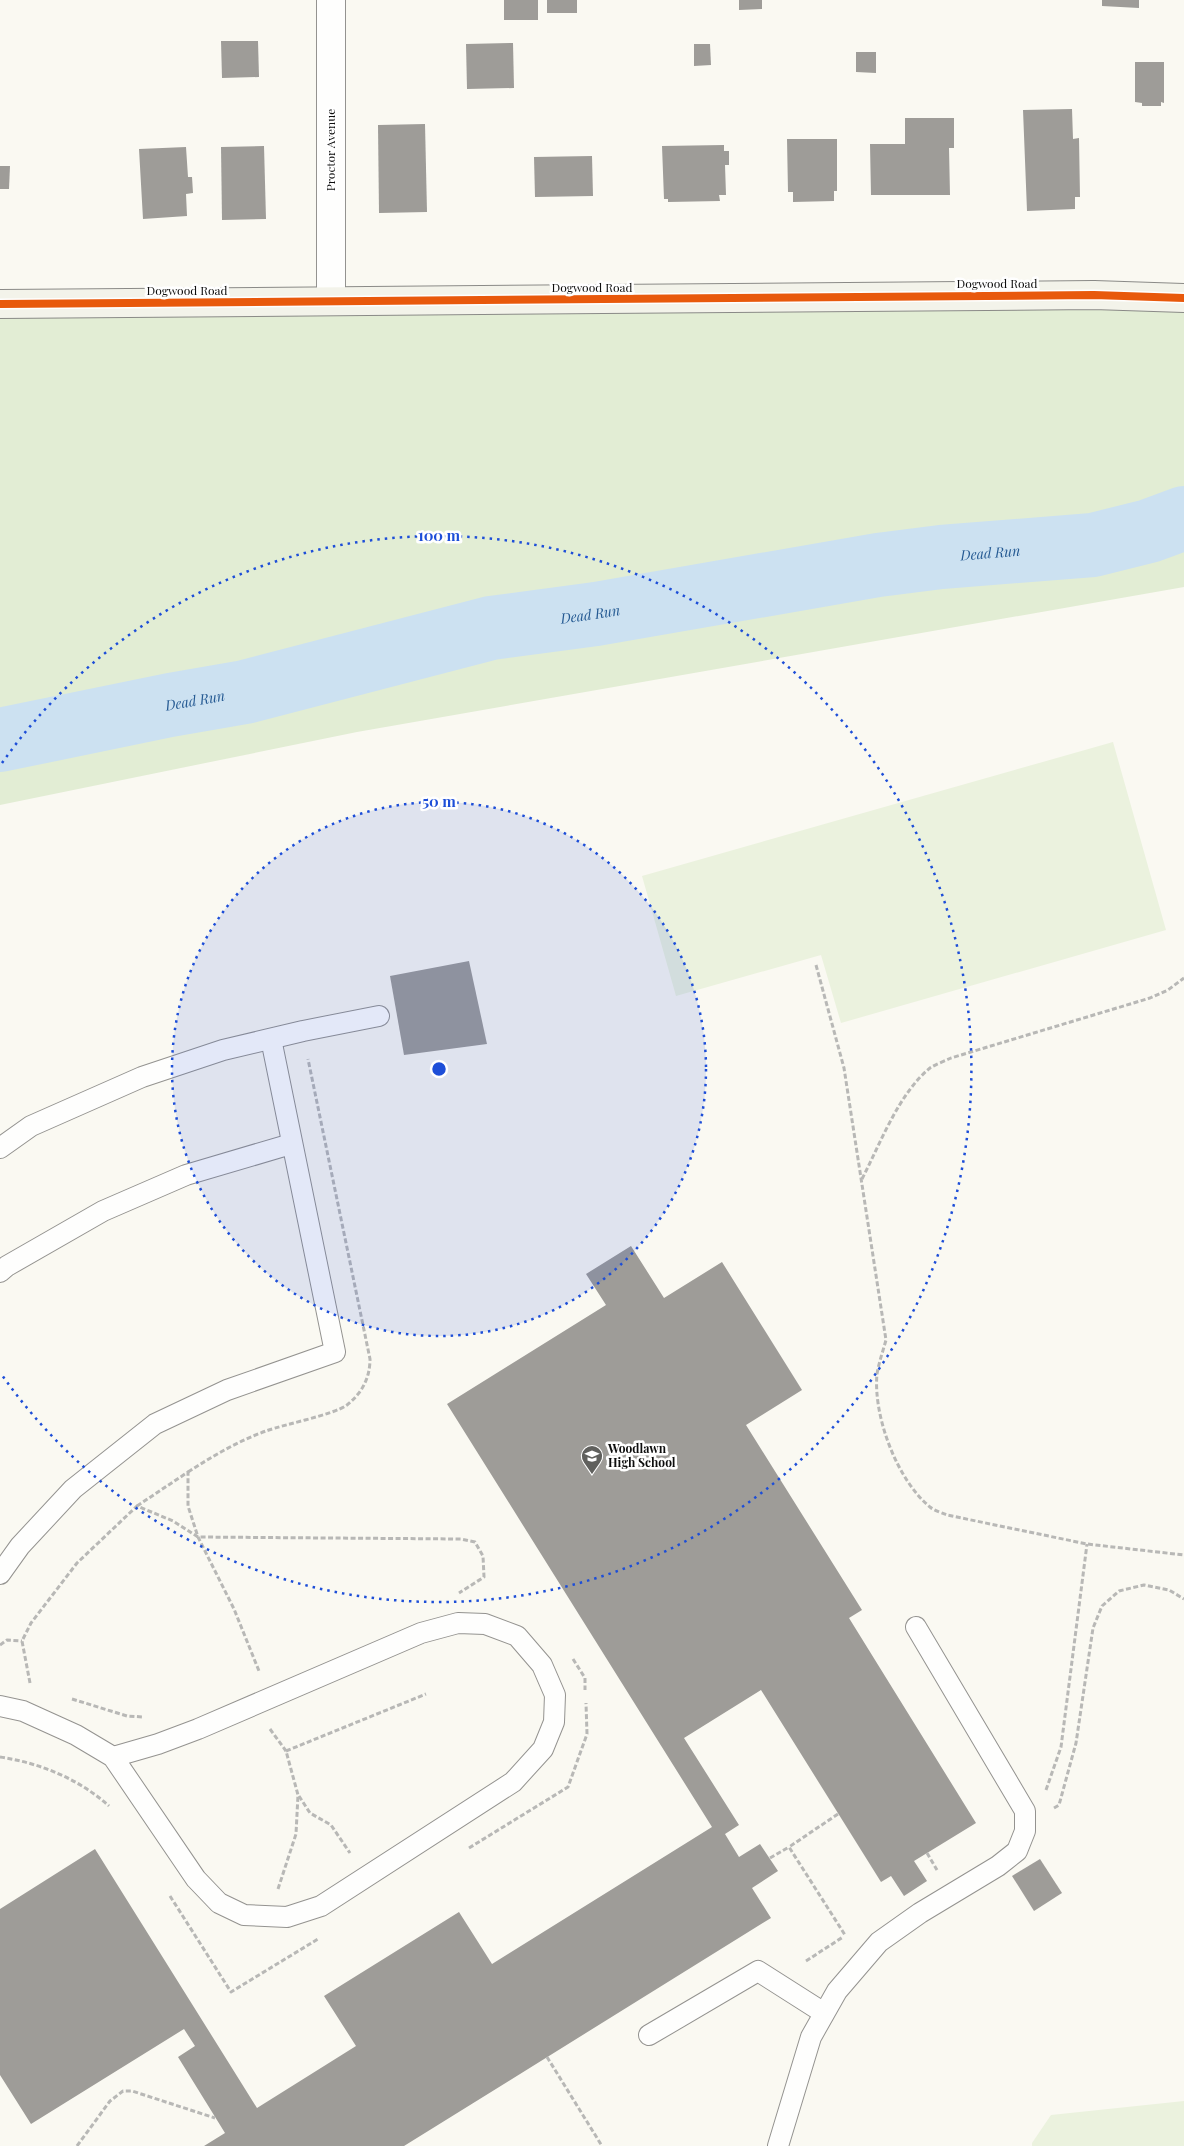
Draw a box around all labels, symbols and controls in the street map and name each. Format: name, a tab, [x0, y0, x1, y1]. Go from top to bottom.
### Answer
street label: Proctor Avenue	[322, 109, 338, 191]
street label: Dogwood Road	[956, 275, 1038, 291]
street label: Dogwood Road	[551, 279, 633, 295]
street label: Dogwood Road	[146, 282, 228, 298]
text: 100 m	[418, 525, 461, 545]
water label: Dead Run	[959, 541, 1021, 565]
water label: Dead Run	[558, 600, 621, 628]
water label: Dead Run	[163, 686, 226, 715]
text: 50 m	[422, 791, 456, 811]
centre of rings	[430, 1060, 448, 1078]
place label: Woodlawn High School	[607, 1440, 676, 1470]
school or university icon: Woodlawn High School	[580, 1444, 604, 1475]

